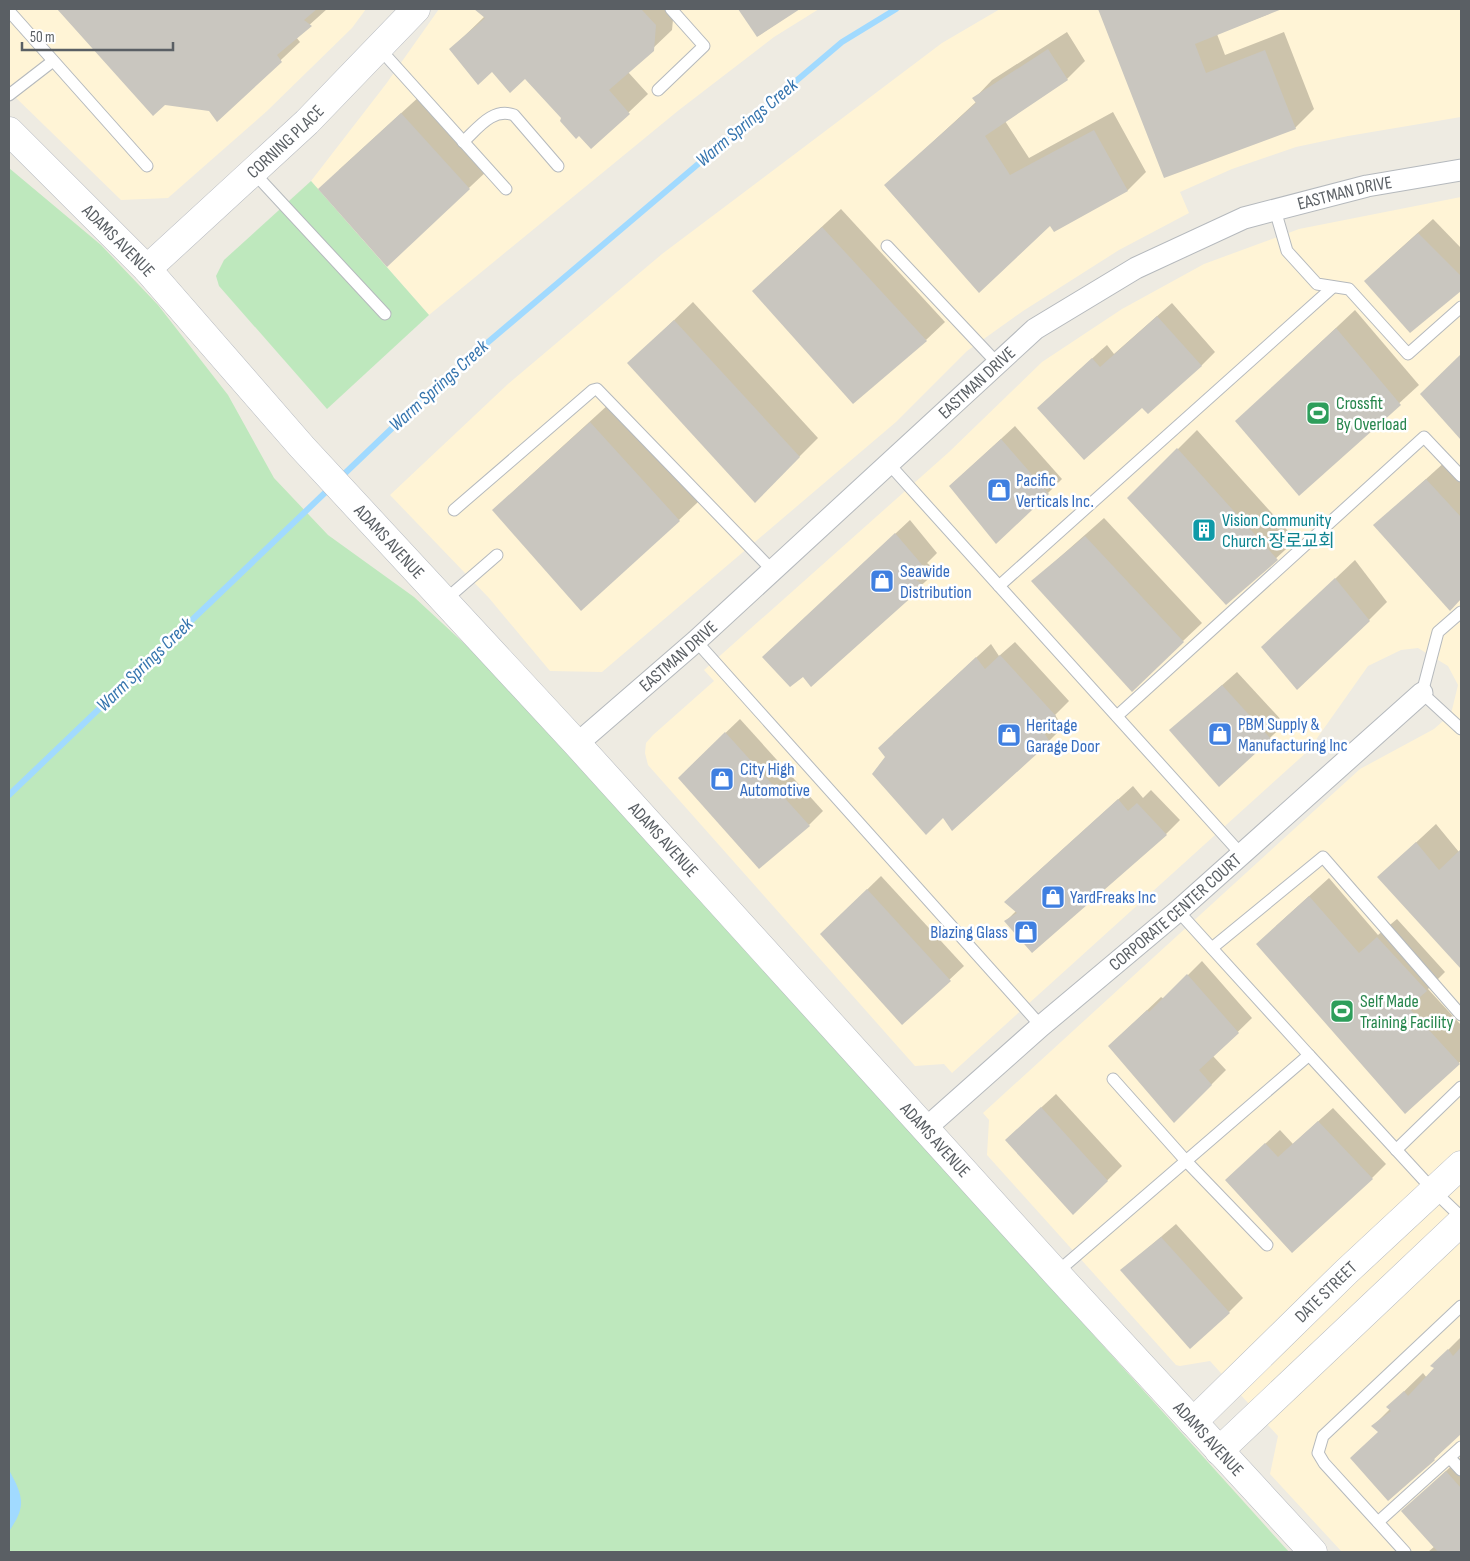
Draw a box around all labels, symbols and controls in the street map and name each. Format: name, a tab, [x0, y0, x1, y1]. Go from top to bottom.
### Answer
scale bar	[22, 20, 174, 52]
text: 50 m	[30, 28, 55, 47]
water label: Warm Springs Creek	[692, 73, 803, 172]
street label: CORNING PLACE	[242, 101, 328, 183]
street label: EASTMAN DRIVE	[1295, 171, 1394, 214]
street label: ADAMS AVENUE	[77, 199, 159, 281]
water label: Warm Springs Creek	[385, 335, 494, 437]
street label: EASTMAN DRIVE	[934, 342, 1019, 423]
place label: Crossfit By Overload	[1336, 393, 1407, 435]
sports icon: Crossfit By Overload	[1305, 400, 1331, 426]
place label: Pacific Verticals Inc.	[1016, 470, 1094, 512]
shop icon: Pacific Verticals Inc.	[986, 477, 1012, 503]
street label: ADAMS AVENUE	[349, 499, 429, 583]
place label: Vision Community Church 장로교회	[1222, 510, 1335, 552]
building icon: Vision Community Church 장로교회	[1191, 517, 1217, 543]
place label: Seawide Distribution	[900, 561, 972, 603]
shop icon: Seawide Distribution	[869, 568, 895, 594]
water label: Warm Springs Creek	[92, 613, 199, 717]
street label: EASTMAN DRIVE	[635, 616, 721, 696]
place label: PBM Supply & Manufacturing Inc	[1238, 714, 1348, 756]
place label: Heritage Garage Door	[1026, 715, 1100, 757]
shop icon: PBM Supply & Manufacturing Inc	[1207, 721, 1233, 747]
shop icon: Heritage Garage Door	[996, 722, 1022, 748]
place label: City High Automotive	[739, 759, 810, 801]
shop icon: City High Automotive	[709, 766, 735, 792]
street label: ADAMS AVENUE	[624, 797, 703, 881]
street label: CORPORATE CENTER COURT	[1105, 849, 1245, 975]
shop icon: YardFreaks Inc	[1040, 884, 1066, 910]
place label: YardFreaks Inc	[1070, 887, 1156, 908]
shop icon: Blazing Glass	[1013, 919, 1039, 945]
place label: Blazing Glass	[930, 922, 1008, 943]
place label: Self Made Training Facility	[1360, 991, 1454, 1033]
sports icon: Self Made Training Facility	[1329, 998, 1355, 1024]
street label: ADAMS AVENUE	[896, 1097, 975, 1182]
street label: DATE STREET	[1290, 1257, 1361, 1327]
street label: ADAMS AVENUE	[1169, 1397, 1248, 1480]

